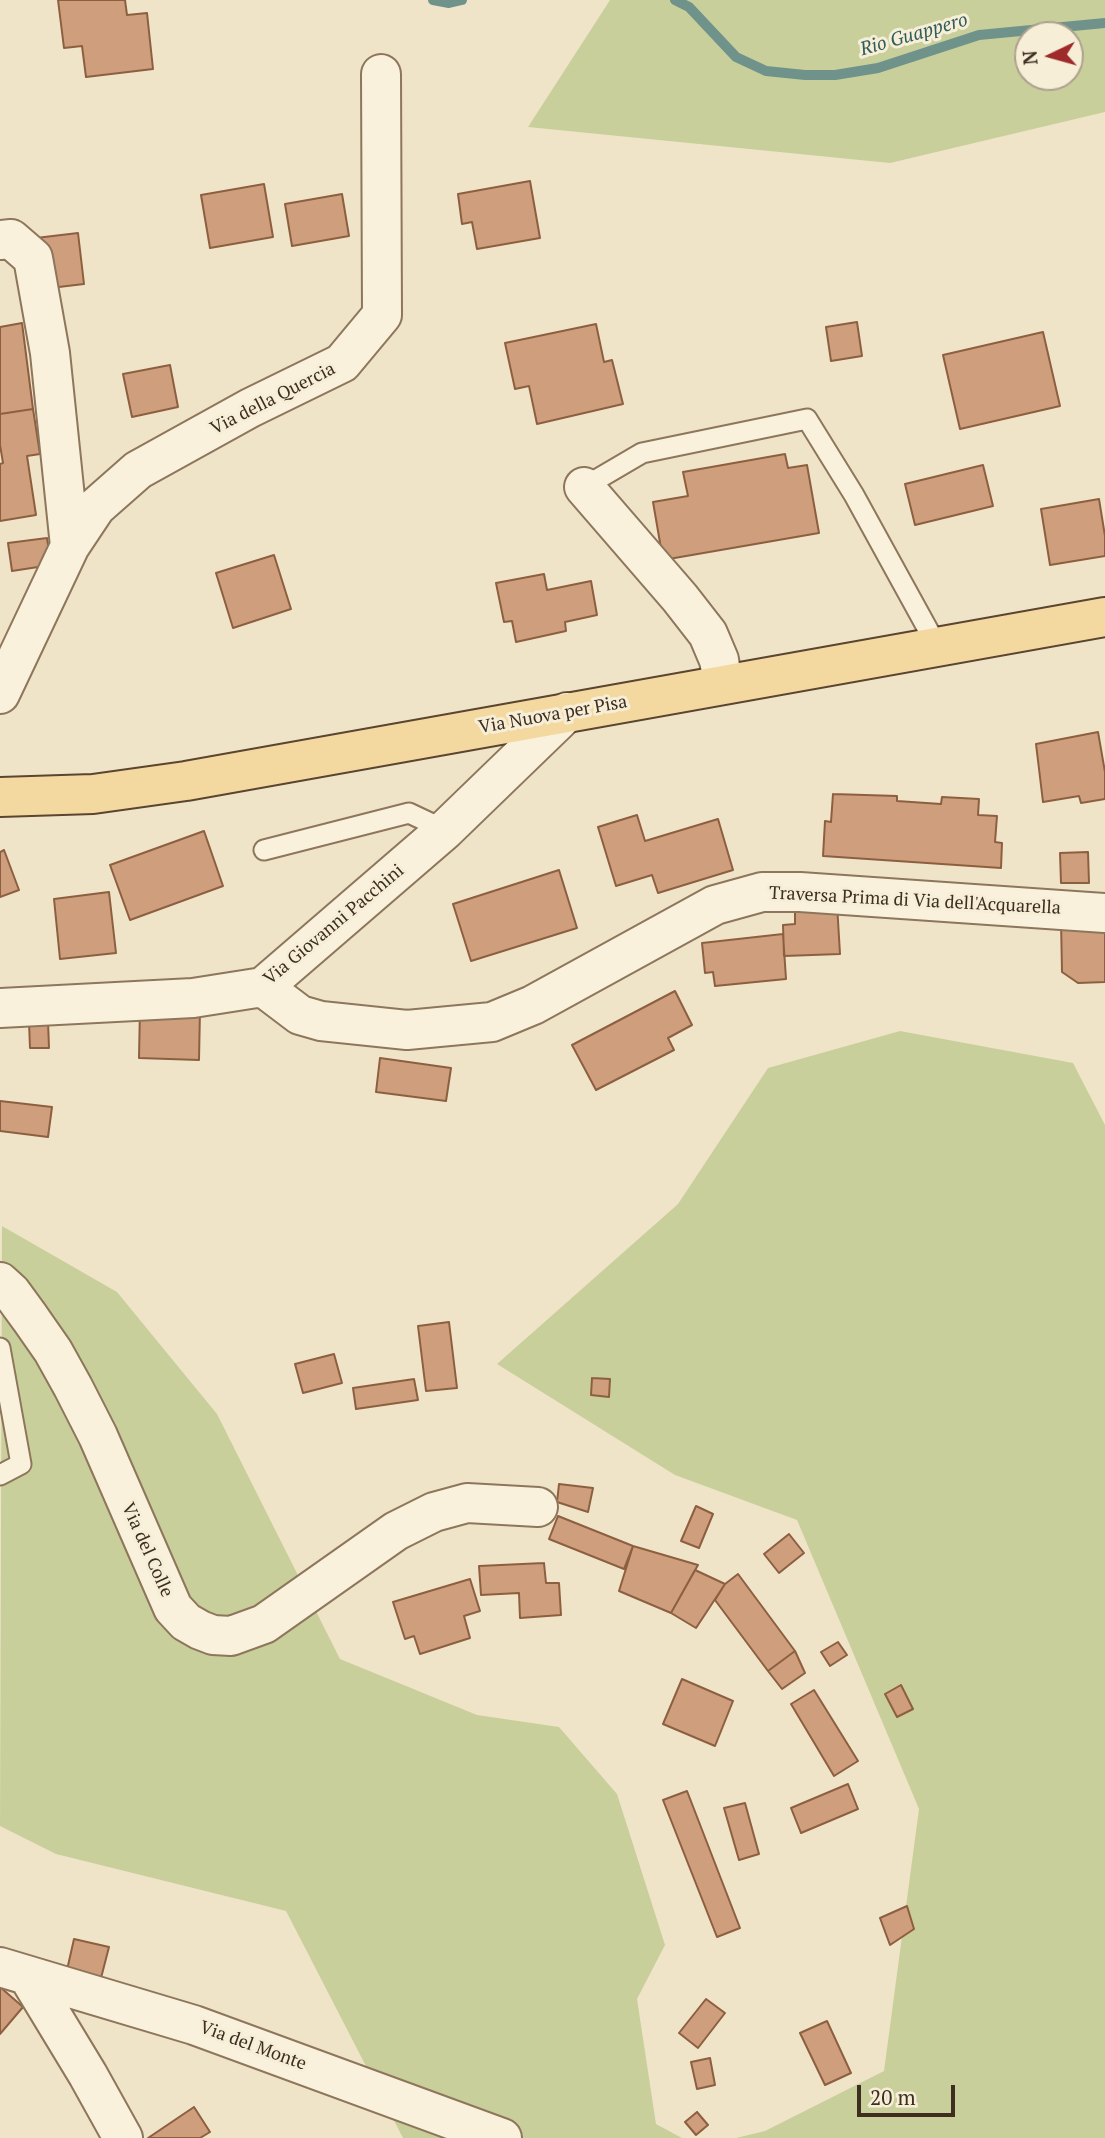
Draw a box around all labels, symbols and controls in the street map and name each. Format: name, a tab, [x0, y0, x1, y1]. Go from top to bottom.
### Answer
water label: Rio Guappero	[857, 9, 971, 61]
north arrow	[1014, 21, 1084, 91]
text: N	[1016, 49, 1043, 66]
street label: Via della Quercia	[207, 358, 339, 440]
street label: Via Nuova per Pisa	[477, 691, 629, 739]
street label: Via Giovanni Pacchini	[260, 860, 408, 990]
street label: Traversa Prima di Via dell'Acquarella	[769, 883, 1061, 919]
street label: Via del Colle	[117, 1499, 177, 1601]
street label: Via del Monte	[197, 2017, 309, 2075]
scale bar	[860, 2072, 958, 2116]
text: 20 m	[870, 2083, 916, 2111]

